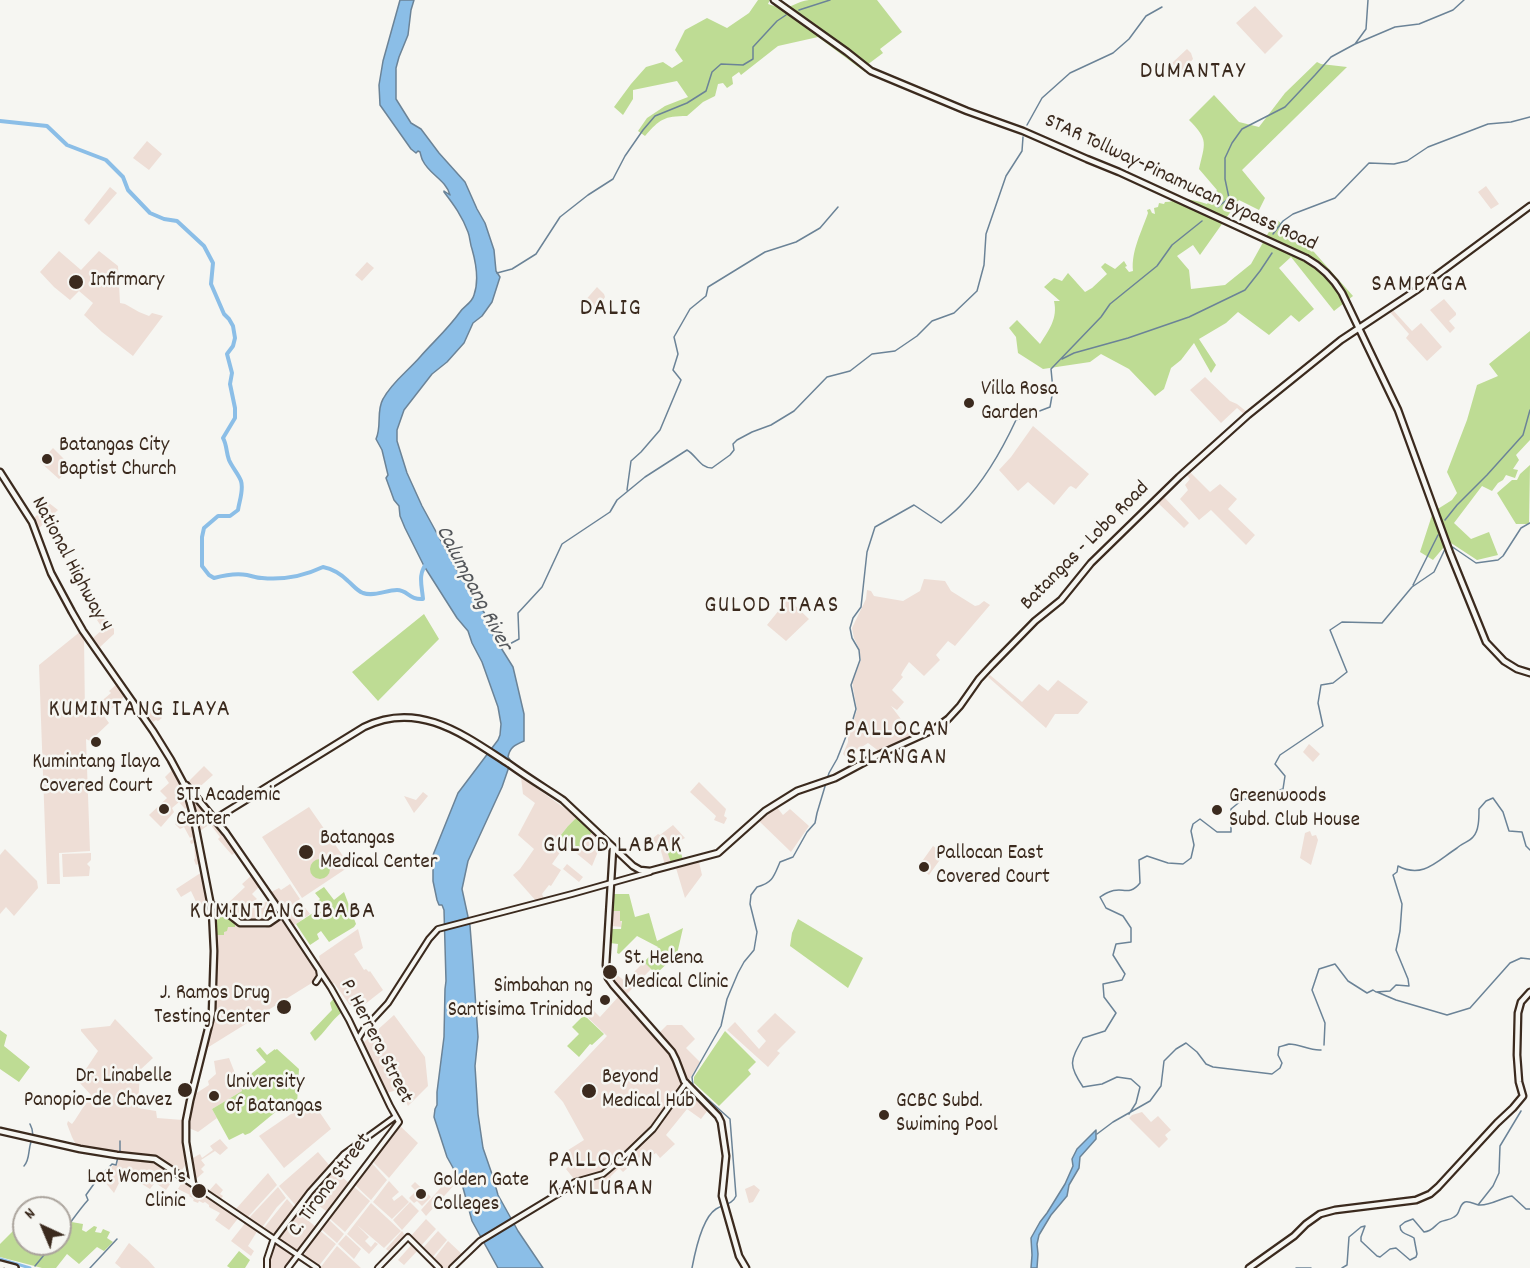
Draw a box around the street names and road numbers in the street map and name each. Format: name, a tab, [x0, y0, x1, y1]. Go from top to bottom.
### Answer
street label: STAR Tollway-Pinamucan Bypass Road	[1040, 110, 1320, 258]
street label: Batangas - Lobo Road	[1016, 477, 1156, 617]
street label: National Highway 4	[24, 493, 116, 637]
street label: P. Herrera Street	[333, 976, 417, 1108]
street label: C. Tirona Street	[284, 1129, 378, 1243]

